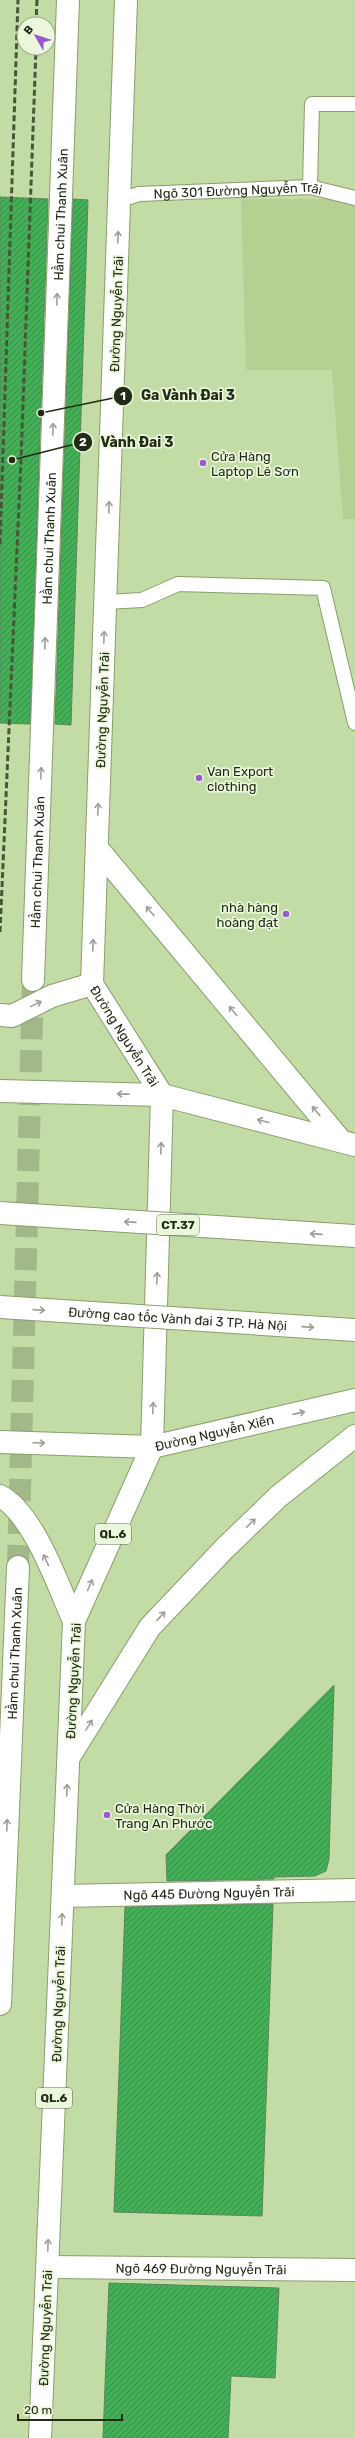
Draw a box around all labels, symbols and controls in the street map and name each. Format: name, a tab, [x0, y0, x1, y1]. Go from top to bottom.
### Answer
north arrow	[16, 16, 56, 56]
text: B	[21, 23, 36, 37]
street label: Hầm chui Thanh Xuân	[51, 148, 71, 281]
street label: Ngõ 301 Đường Nguyễn Trãi	[153, 180, 324, 202]
one-way arrow	[115, 231, 122, 244]
street label: Đường Nguyễn Trãi	[106, 256, 127, 372]
one-way arrow	[54, 293, 61, 306]
callout: Ga Vành Đai 3	[113, 383, 243, 409]
text: Ga Vành Đai 3	[141, 387, 235, 404]
text: 1	[120, 389, 126, 403]
one-way arrow	[49, 423, 57, 436]
callout: Vành Đai 3	[73, 429, 182, 455]
text: Vành Đai 3	[101, 434, 173, 451]
text: 2	[79, 435, 87, 449]
place label: Cửa Hàng Laptop Lê Sơn	[211, 449, 299, 479]
marker: Cửa Hàng Laptop Lê Sơn	[198, 458, 208, 468]
street label: Hầm chui Thanh Xuân	[39, 472, 59, 605]
one-way arrow	[105, 501, 112, 514]
one-way arrow	[100, 631, 108, 644]
one-way arrow	[42, 637, 49, 650]
street label: Đường Nguyễn Trãi	[92, 652, 113, 768]
place label: Van Export clothing	[207, 764, 273, 795]
one-way arrow	[37, 767, 44, 780]
marker: Van Export clothing	[194, 773, 204, 783]
street label: Hầm chui Thanh Xuân	[27, 796, 48, 929]
one-way arrow	[94, 803, 102, 816]
place label: nhà hàng hoàng đạt	[217, 900, 278, 931]
one-way arrow	[145, 906, 154, 917]
marker: nhà hàng hoàng đạt	[281, 909, 291, 919]
one-way arrow	[90, 939, 97, 952]
street label: Đường Nguyễn Trãi	[87, 983, 162, 1089]
one-way arrow	[30, 1000, 42, 1007]
one-way arrow	[229, 1006, 238, 1017]
one-way arrow	[117, 1090, 130, 1098]
one-way arrow	[312, 1106, 321, 1116]
one-way arrow	[257, 1116, 270, 1124]
one-way arrow	[157, 1142, 165, 1155]
road number: CT.37	[157, 1215, 199, 1235]
one-way arrow	[124, 1218, 137, 1225]
one-way arrow	[310, 1230, 323, 1237]
one-way arrow	[153, 1272, 161, 1285]
street label: Đường cao tốc Vành đai 3 TP. Hà Nội	[68, 1304, 287, 1334]
one-way arrow	[32, 1306, 45, 1313]
one-way arrow	[301, 1323, 314, 1330]
one-way arrow	[150, 1402, 157, 1415]
one-way arrow	[293, 1409, 306, 1416]
street label: Đường Nguyễn Xiển	[154, 1412, 275, 1454]
one-way arrow	[32, 1440, 45, 1447]
one-way arrow	[246, 1518, 256, 1528]
road number: QL.6	[95, 1524, 131, 1544]
one-way arrow	[42, 1554, 49, 1566]
one-way arrow	[87, 1580, 94, 1592]
street label: Hầm chui Thanh Xuân	[4, 1587, 25, 1720]
one-way arrow	[156, 1611, 165, 1622]
street label: Đường Nguyễn Trãi	[62, 1623, 85, 1740]
one-way arrow	[86, 1719, 94, 1731]
one-way arrow	[64, 1784, 71, 1797]
place label: Cửa Hàng Thời Trang An Phước	[115, 1801, 212, 1832]
marker: Cửa Hàng Thời Trang An Phước	[102, 1810, 112, 1820]
one-way arrow	[4, 1819, 11, 1832]
street label: Ngõ 445 Đường Nguyễn Trãi	[123, 1884, 295, 1904]
one-way arrow	[58, 1913, 65, 1926]
street label: Đường Nguyễn Trãi	[48, 1946, 69, 2062]
road number: QL.6	[36, 2088, 72, 2108]
one-way arrow	[45, 2239, 52, 2252]
street label: Ngõ 469 Đường Nguyễn Trãi	[116, 2261, 286, 2278]
street label: Đường Nguyễn Trãi	[35, 2270, 56, 2386]
scale bar	[18, 2396, 122, 2422]
text: 20 m	[24, 2403, 52, 2417]

